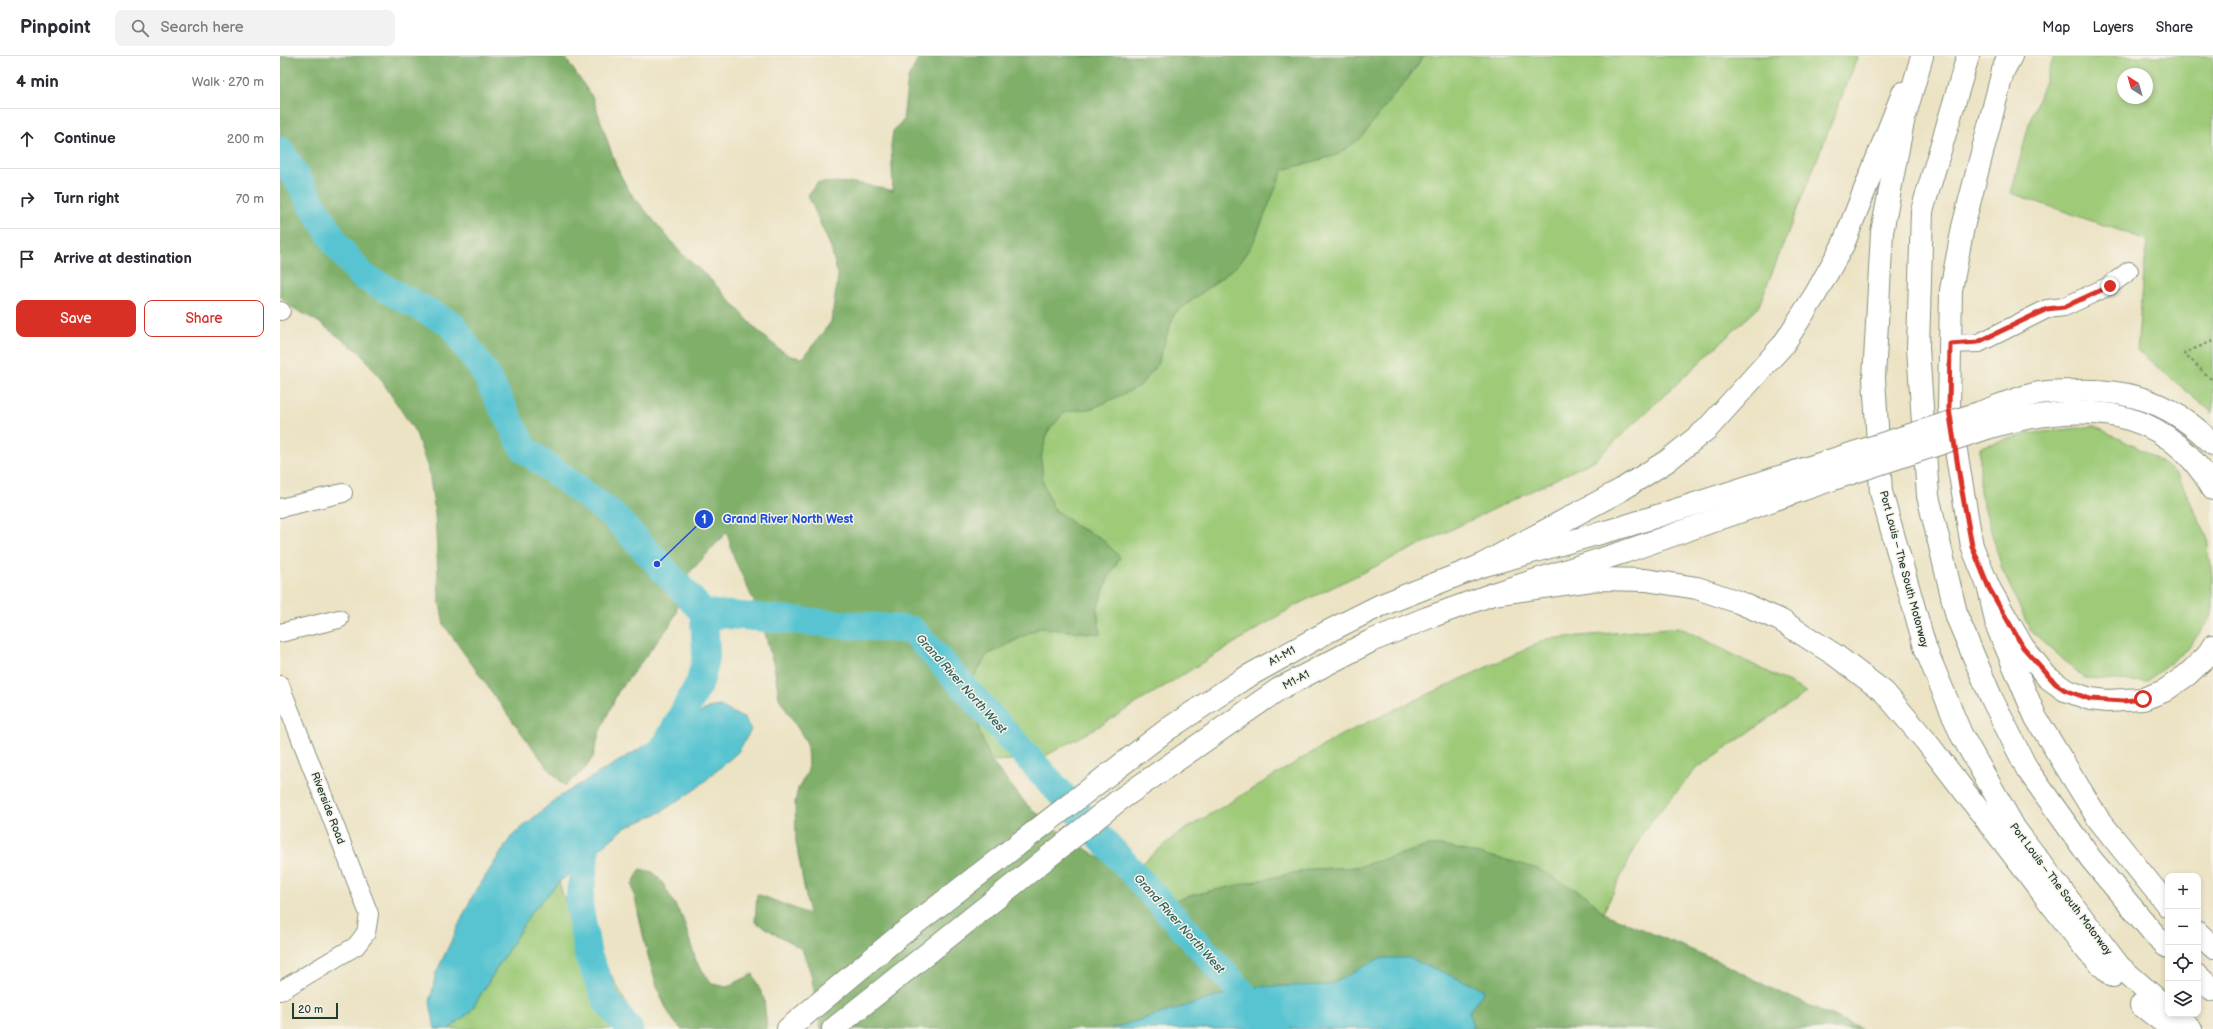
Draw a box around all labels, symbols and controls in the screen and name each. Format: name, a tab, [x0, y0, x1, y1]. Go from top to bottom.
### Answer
search box	[115, 10, 395, 46]
text: Pinpoint	[20, 16, 91, 39]
icon: search	[129, 17, 151, 39]
text: Search here	[161, 18, 244, 37]
text: Map	[2042, 19, 2070, 36]
text: Layers	[2092, 19, 2134, 36]
text: Share	[2156, 19, 2193, 36]
north arrow	[2117, 68, 2153, 104]
text: 4 min	[16, 72, 59, 92]
text: Walk · 270 m	[192, 74, 264, 90]
icon: ahead	[16, 128, 38, 150]
text: Continue	[54, 129, 116, 148]
text: 200 m	[227, 131, 264, 147]
icon: right	[16, 188, 38, 210]
text: Turn right	[54, 189, 119, 208]
text: 70 m	[236, 191, 264, 207]
icon: arrive	[16, 248, 38, 270]
text: Arrive at destination	[54, 249, 192, 268]
route end	[2101, 277, 2119, 295]
button: Save	[16, 300, 136, 337]
button: Share	[144, 300, 264, 337]
street label: Port Louis – The South Motorway	[1877, 489, 1931, 649]
callout: Grand River North West	[694, 507, 861, 531]
text: 1	[701, 512, 707, 527]
text: Grand River North West	[723, 512, 853, 527]
water label: Grand River North West	[912, 631, 1010, 737]
street label: A1-M1	[1266, 643, 1298, 669]
street label: M1-A1	[1280, 668, 1312, 692]
route start	[2134, 690, 2152, 708]
street label: Riverside Road	[308, 770, 348, 846]
street label: Port Louis – The South Motorway	[2007, 820, 2115, 958]
water label: Grand River North West	[1130, 871, 1228, 977]
map controls	[2165, 873, 2201, 1017]
button: +	[2165, 873, 2201, 909]
button: −	[2165, 909, 2201, 945]
button: locate	[2165, 945, 2201, 981]
button: layers	[2165, 981, 2201, 1017]
scale bar	[292, 1001, 338, 1020]
text: 20 m	[298, 1003, 323, 1016]

